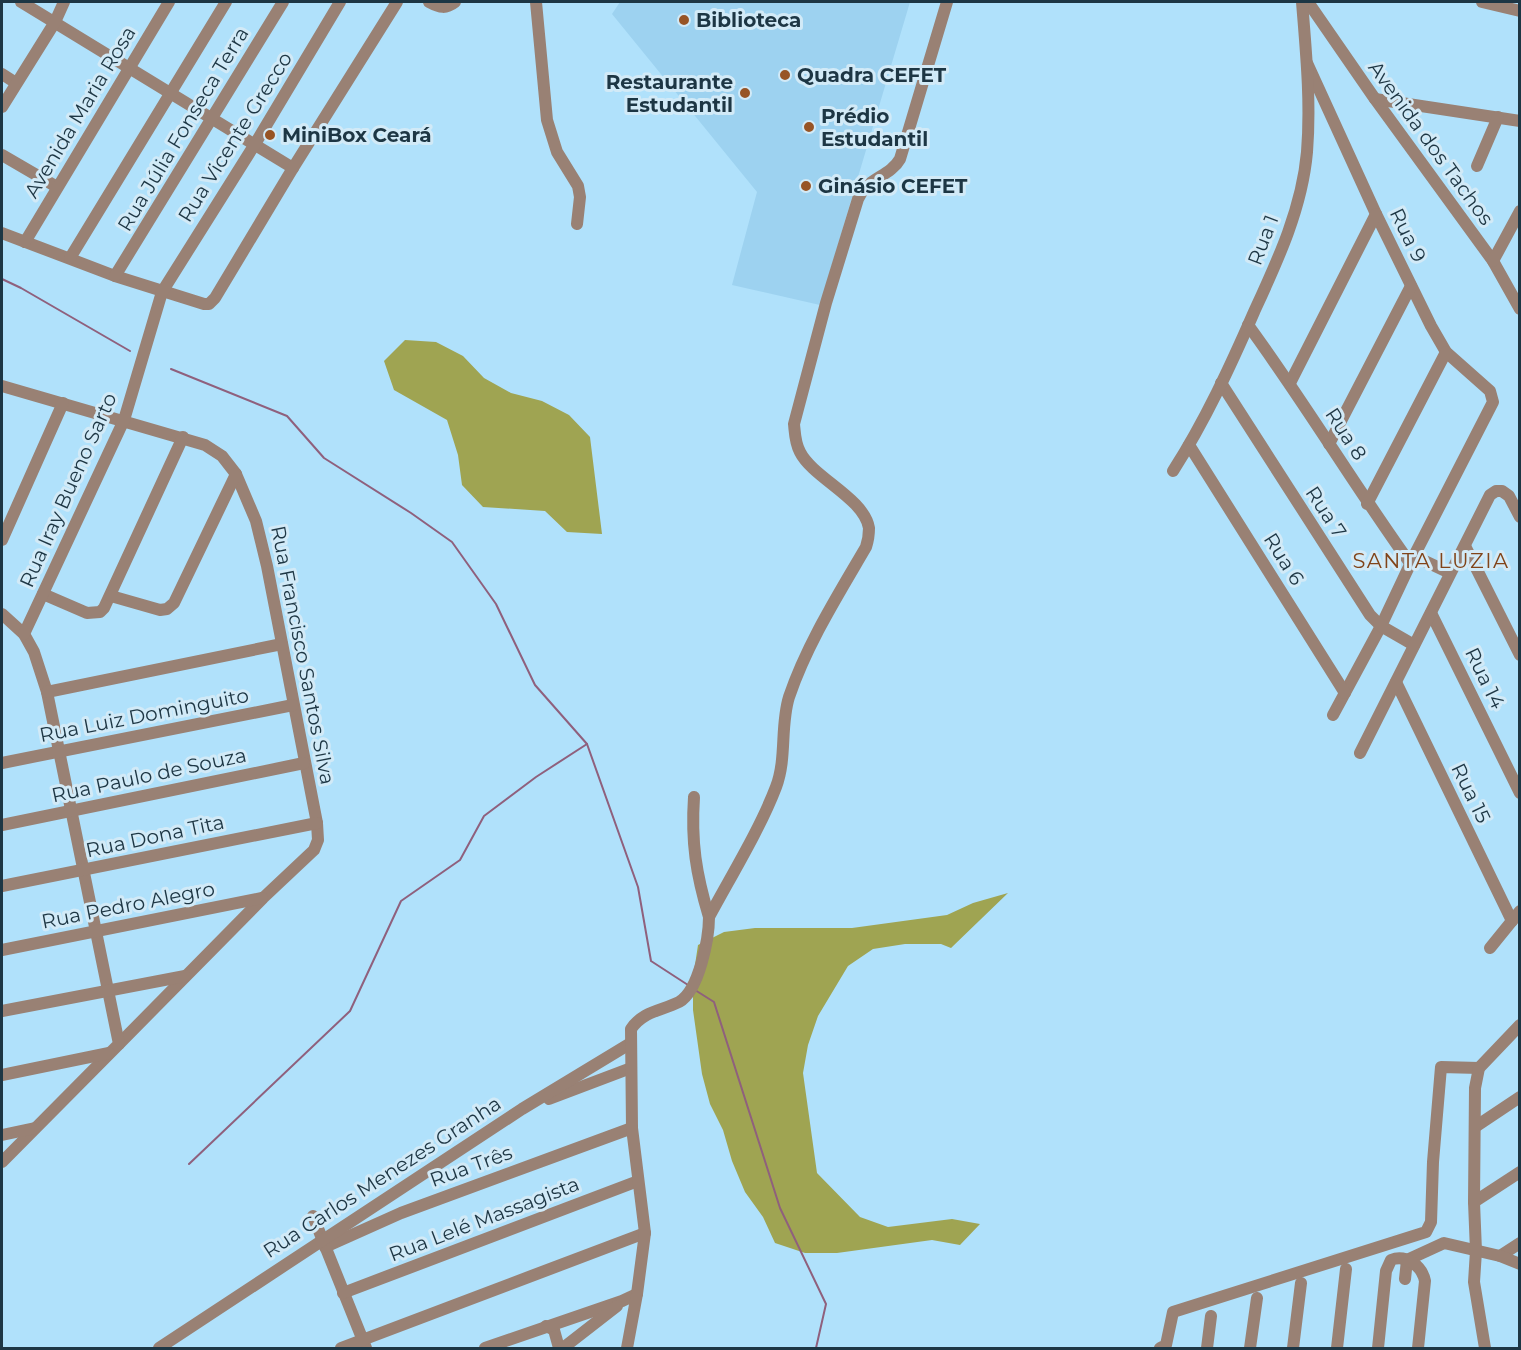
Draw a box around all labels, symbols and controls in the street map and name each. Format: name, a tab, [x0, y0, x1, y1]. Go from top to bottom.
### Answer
place label: Biblioteca	[696, 8, 801, 32]
marker: Biblioteca	[677, 13, 691, 27]
street label: Avenida Maria Rosa	[19, 22, 141, 202]
street label: Rua Júlia Fonseca Terra	[112, 23, 254, 235]
street label: Rua Vicente Grecco	[173, 48, 297, 226]
street label: Avenida dos Tachos	[1363, 56, 1499, 230]
place label: Quadra CEFET	[797, 63, 947, 87]
marker: Quadra CEFET	[778, 68, 792, 82]
place label: Restaurante Estudantil	[606, 70, 733, 117]
marker: Restaurante Estudantil	[738, 86, 752, 100]
place label: Prédio Estudantil	[821, 104, 928, 151]
marker: Prédio Estudantil	[802, 120, 816, 134]
place label: MiniBox Ceará	[282, 123, 432, 147]
marker: MiniBox Ceará	[263, 128, 277, 142]
place label: Ginásio CEFET	[818, 174, 968, 198]
marker: Ginásio CEFET	[799, 179, 813, 193]
street label: Rua 9	[1385, 204, 1431, 266]
street label: Rua 1	[1242, 211, 1284, 269]
street label: Rua Iray Bueno Sarto	[14, 389, 122, 591]
street label: Rua 8	[1320, 403, 1372, 465]
street label: Rua 7	[1300, 482, 1352, 542]
street label: Rua Francisco Santos Silva	[266, 524, 340, 786]
street label: Rua 6	[1259, 528, 1309, 590]
district label: SANTA LUZIA	[1352, 548, 1510, 573]
street label: Rua 14	[1460, 643, 1510, 713]
street label: Rua Luiz Dominguito	[37, 683, 251, 747]
street label: Rua Paulo de Souza	[49, 743, 249, 807]
street label: Rua 15	[1446, 759, 1496, 827]
street label: Rua Dona Tita	[84, 810, 226, 862]
street label: Rua Pedro Alegro	[39, 876, 217, 934]
street label: Rua Carlos Menezes Granha	[259, 1091, 505, 1263]
street label: Rua Três	[427, 1140, 516, 1192]
street label: Rua Lelé Massagista	[385, 1172, 583, 1266]

